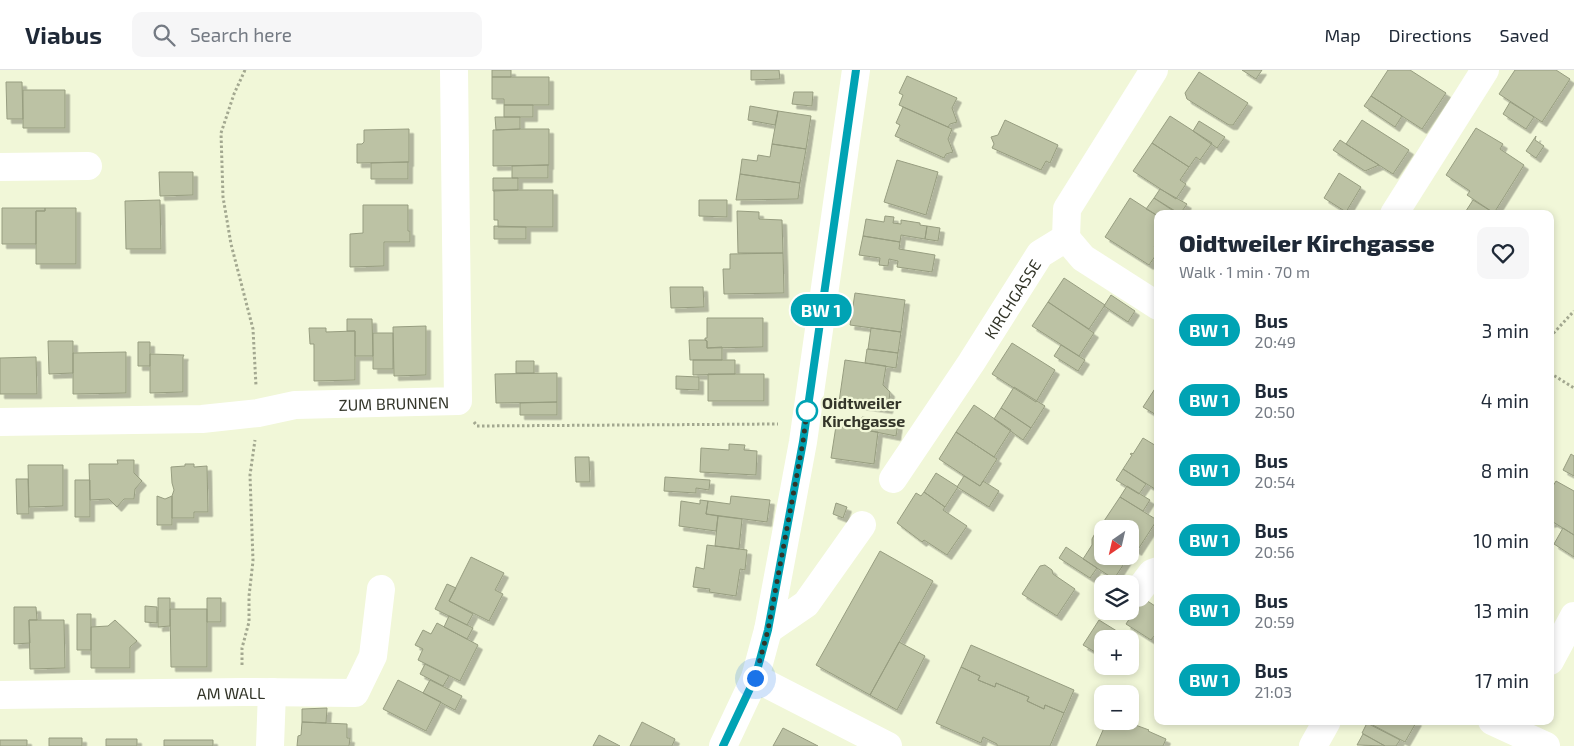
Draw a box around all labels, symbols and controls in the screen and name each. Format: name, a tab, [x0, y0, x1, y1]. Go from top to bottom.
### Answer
search box	[132, 12, 482, 57]
text: Viabus	[25, 20, 102, 49]
icon: search	[150, 21, 178, 49]
text: Search here	[190, 23, 292, 46]
text: Map	[1324, 24, 1361, 46]
text: Directions	[1389, 24, 1472, 46]
text: Saved	[1500, 24, 1549, 46]
button: heart	[1477, 227, 1529, 279]
text: Oidtweiler Kirchgasse	[1179, 228, 1435, 257]
street label: KIRCHGASSE	[980, 255, 1044, 342]
text: Walk · 1 min · 70 m	[1179, 262, 1310, 281]
line badge: BW 1	[786, 294, 856, 326]
text: BW 1	[801, 299, 841, 321]
text: Bus	[1255, 309, 1288, 332]
text: BW 1	[1189, 319, 1230, 341]
text: 3 min	[1482, 319, 1529, 342]
text: 20:49	[1255, 332, 1296, 351]
text: Bus	[1255, 379, 1288, 402]
text: BW 1	[1189, 389, 1230, 411]
text: 4 min	[1481, 389, 1529, 412]
street label: ZUM BRUNNEN	[338, 392, 449, 413]
place label: Oidtweiler Kirchgasse	[822, 393, 905, 430]
marker: Oidtweiler Kirchgasse	[796, 400, 818, 422]
text: 20:50	[1255, 402, 1295, 421]
text: Bus	[1255, 449, 1288, 472]
text: BW 1	[1189, 459, 1230, 481]
text: 8 min	[1481, 459, 1529, 482]
text: 20:54	[1255, 472, 1295, 491]
text: Bus	[1255, 519, 1288, 542]
north arrow	[1094, 520, 1139, 565]
map controls	[1094, 520, 1139, 730]
text: BW 1	[1189, 529, 1230, 551]
text: 10 min	[1473, 529, 1529, 552]
text: 20:56	[1255, 542, 1295, 561]
button: layers	[1094, 575, 1139, 620]
text: Bus	[1255, 589, 1288, 612]
text: BW 1	[1189, 599, 1230, 621]
text: 13 min	[1474, 599, 1529, 622]
text: 20:59	[1255, 612, 1295, 631]
button: +	[1094, 630, 1139, 675]
text: Bus	[1255, 659, 1288, 682]
your location	[743, 666, 768, 691]
text: BW 1	[1189, 669, 1230, 691]
text: 17 min	[1475, 669, 1529, 692]
street label: AM WALL	[197, 682, 265, 702]
text: 21:03	[1255, 682, 1292, 701]
button: −	[1094, 685, 1139, 730]

